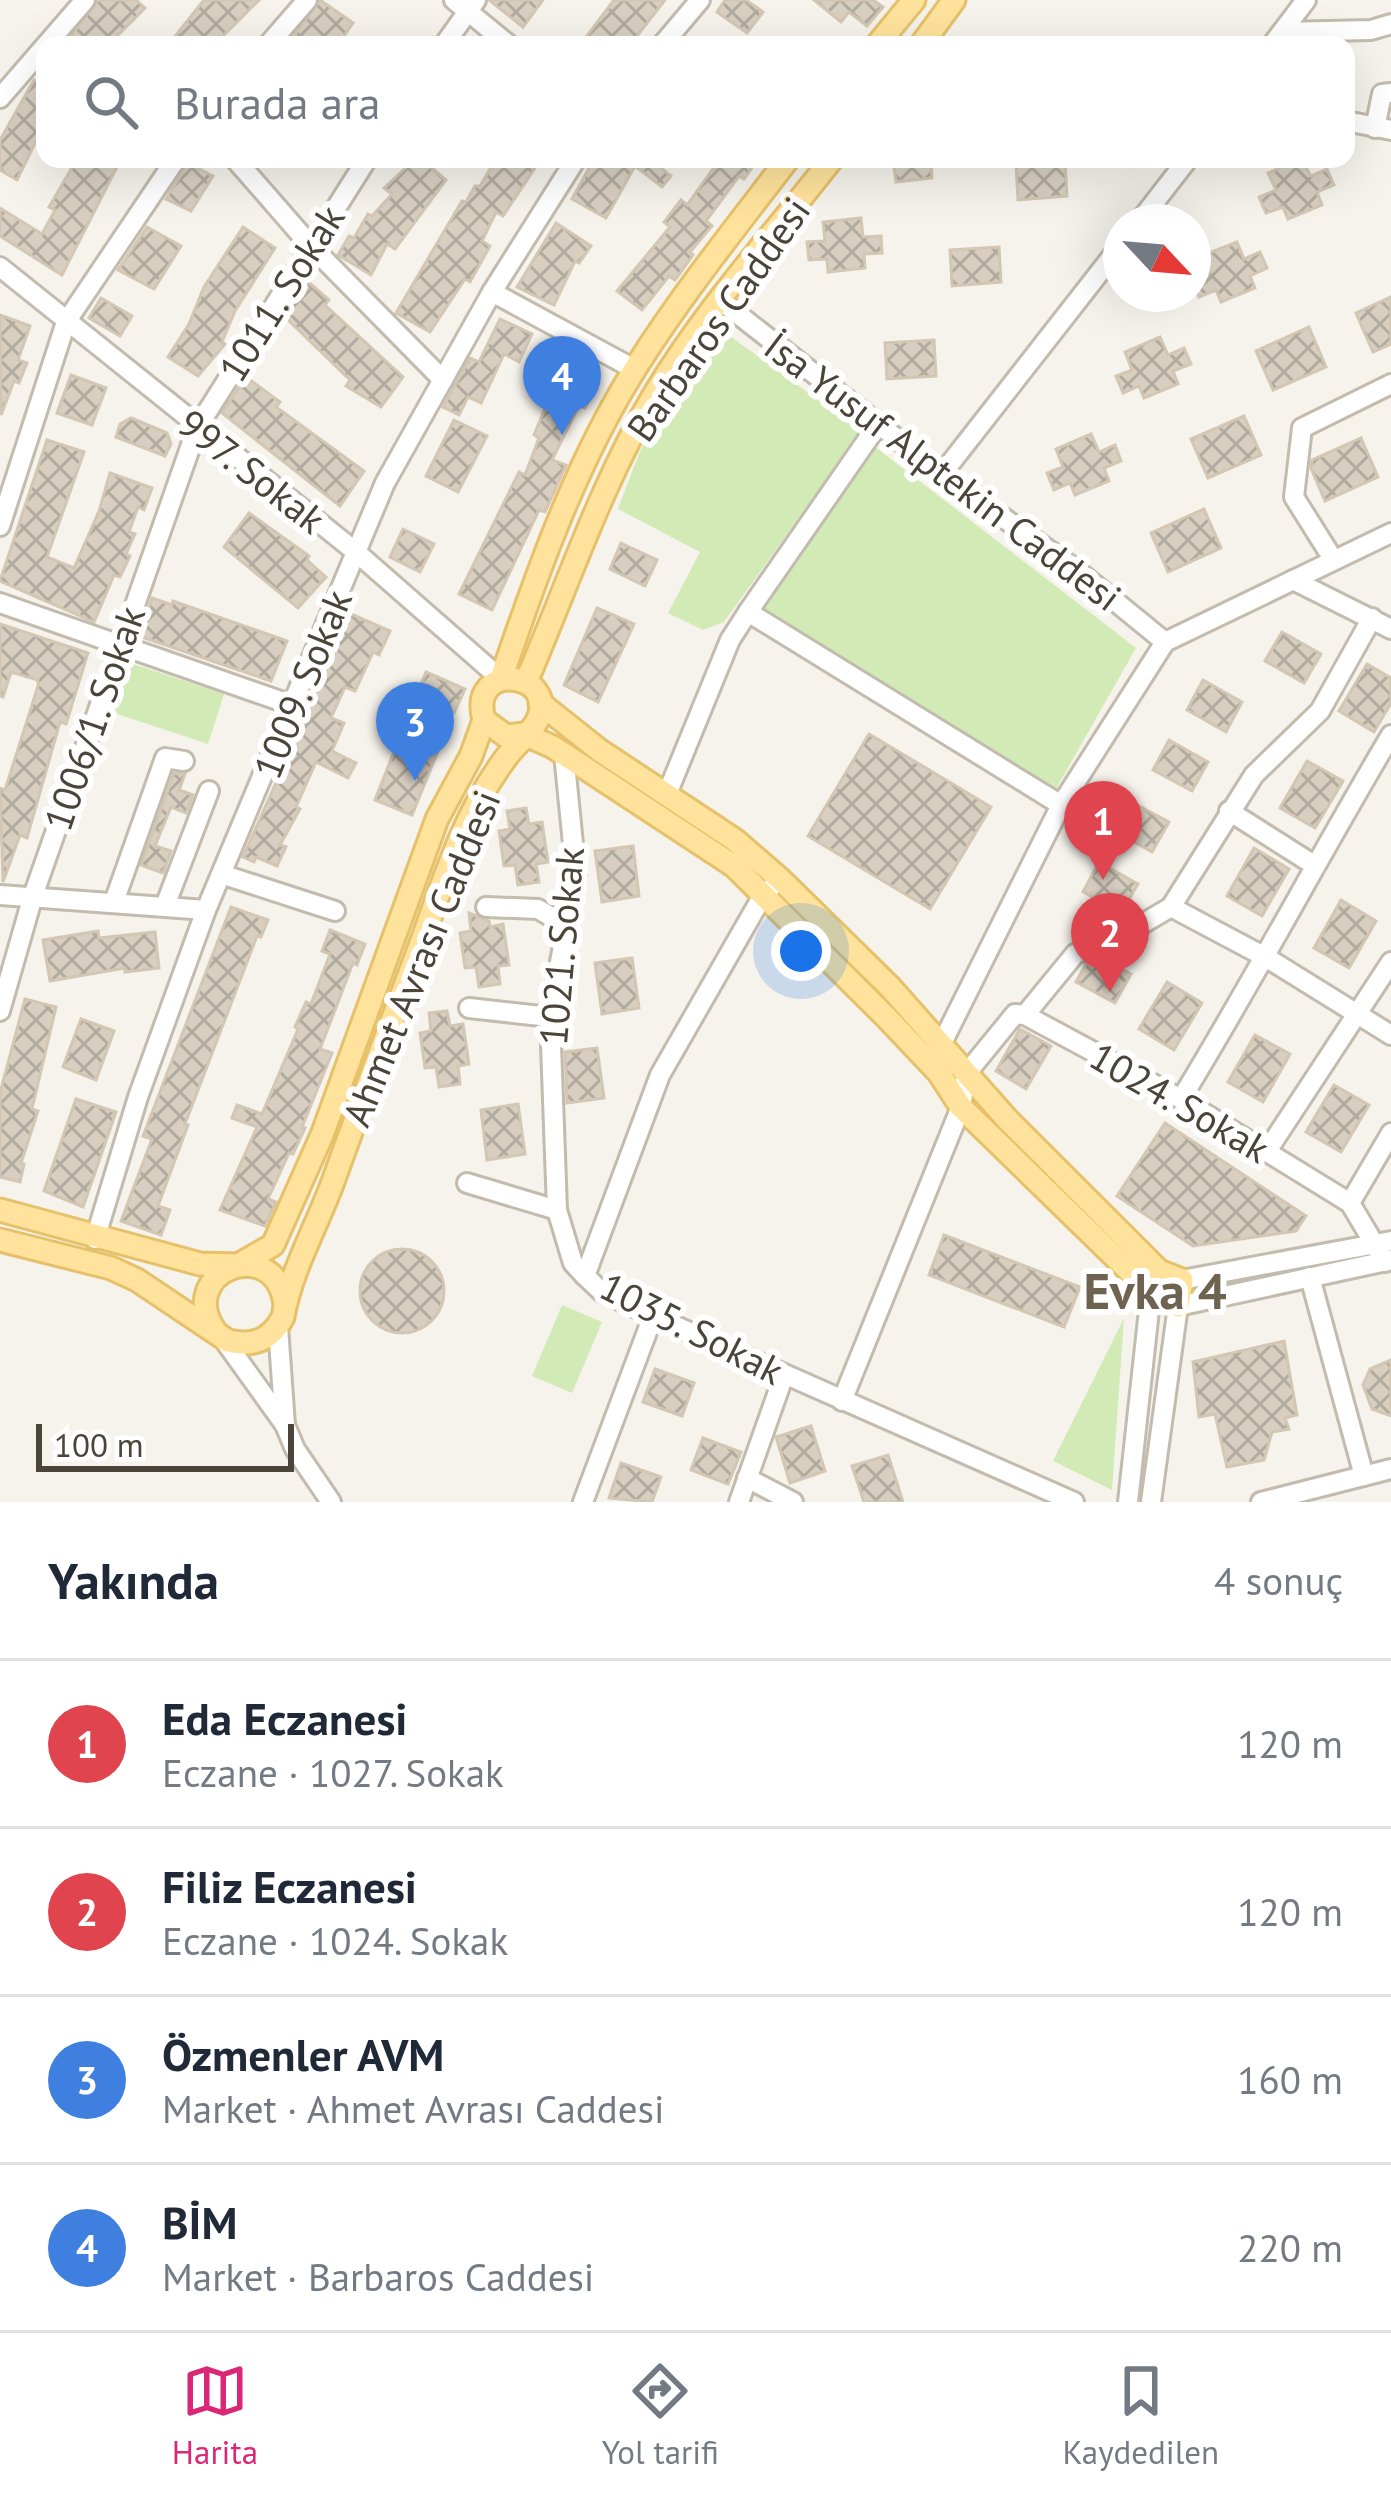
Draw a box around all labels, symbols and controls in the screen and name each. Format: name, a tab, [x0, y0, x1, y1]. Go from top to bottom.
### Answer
search box	[36, 36, 1355, 168]
icon: search	[78, 69, 144, 135]
text: Burada ara	[174, 73, 381, 131]
street label: Barbaros Caddesi	[615, 187, 821, 451]
street label: 1011. Sokak	[207, 195, 356, 391]
north arrow	[1103, 204, 1211, 312]
street label: İsa Yusuf Alptekin Caddesi	[754, 320, 1132, 622]
pin: 4	[523, 336, 601, 435]
street label: 997. Sokak	[168, 397, 336, 545]
street label: 1009. Sokak	[241, 582, 363, 786]
street label: 1006/1. Sokak	[32, 599, 156, 837]
pin: 3	[376, 682, 454, 781]
pin: 1	[1064, 781, 1142, 880]
street label: Ahmet Avrası Caddesi	[330, 783, 512, 1133]
street label: 1021. Sokak	[527, 844, 595, 1047]
pin: 2	[1071, 893, 1149, 992]
your location	[771, 921, 831, 981]
street label: 1024. Sokak	[1081, 1030, 1279, 1174]
district label: Evka 4	[1083, 1257, 1227, 1323]
street label: 1035. Sokak	[592, 1260, 793, 1396]
scale bar	[36, 1418, 294, 1471]
text: 100 m	[54, 1423, 144, 1466]
text: Yakında	[48, 1547, 219, 1613]
text: 4 sonuç	[1214, 1555, 1343, 1606]
text: Eda Eczanesi	[162, 1689, 407, 1747]
text: 1	[76, 1718, 98, 1769]
text: 120 m	[1237, 1718, 1343, 1769]
text: Eczane · 1027. Sokak	[162, 1747, 504, 1798]
text: Filiz Eczanesi	[162, 1857, 417, 1915]
text: 2	[76, 1886, 98, 1937]
text: 120 m	[1237, 1886, 1343, 1937]
text: Eczane · 1024. Sokak	[162, 1915, 508, 1966]
text: Özmenler AVM	[162, 2025, 444, 2083]
text: 3	[76, 2054, 98, 2105]
text: 160 m	[1237, 2054, 1343, 2105]
text: Market · Ahmet Avrası Caddesi	[162, 2083, 664, 2134]
text: BİM	[162, 2193, 237, 2251]
text: 4	[76, 2222, 98, 2273]
text: 220 m	[1237, 2222, 1343, 2273]
text: Market · Barbaros Caddesi	[162, 2251, 594, 2302]
tab: Harita	[172, 2358, 258, 2473]
tab: Yol tarifi	[602, 2358, 719, 2473]
tab: Kaydedilen	[1063, 2358, 1219, 2473]

